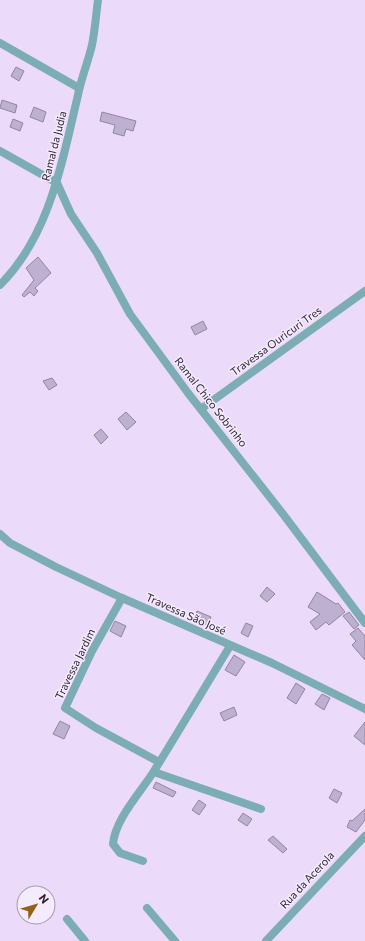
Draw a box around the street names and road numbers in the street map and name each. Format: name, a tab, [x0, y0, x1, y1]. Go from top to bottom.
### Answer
street label: Ramal da Judia	[39, 109, 69, 183]
street label: Travessa Ouricuri Tres	[228, 303, 324, 378]
street label: Ramal Chico Sobrinho	[172, 354, 251, 449]
street label: Travessa São José	[144, 590, 229, 638]
street label: Travessa Jardim	[52, 626, 98, 702]
street label: Rua da Acerola	[277, 848, 336, 911]

